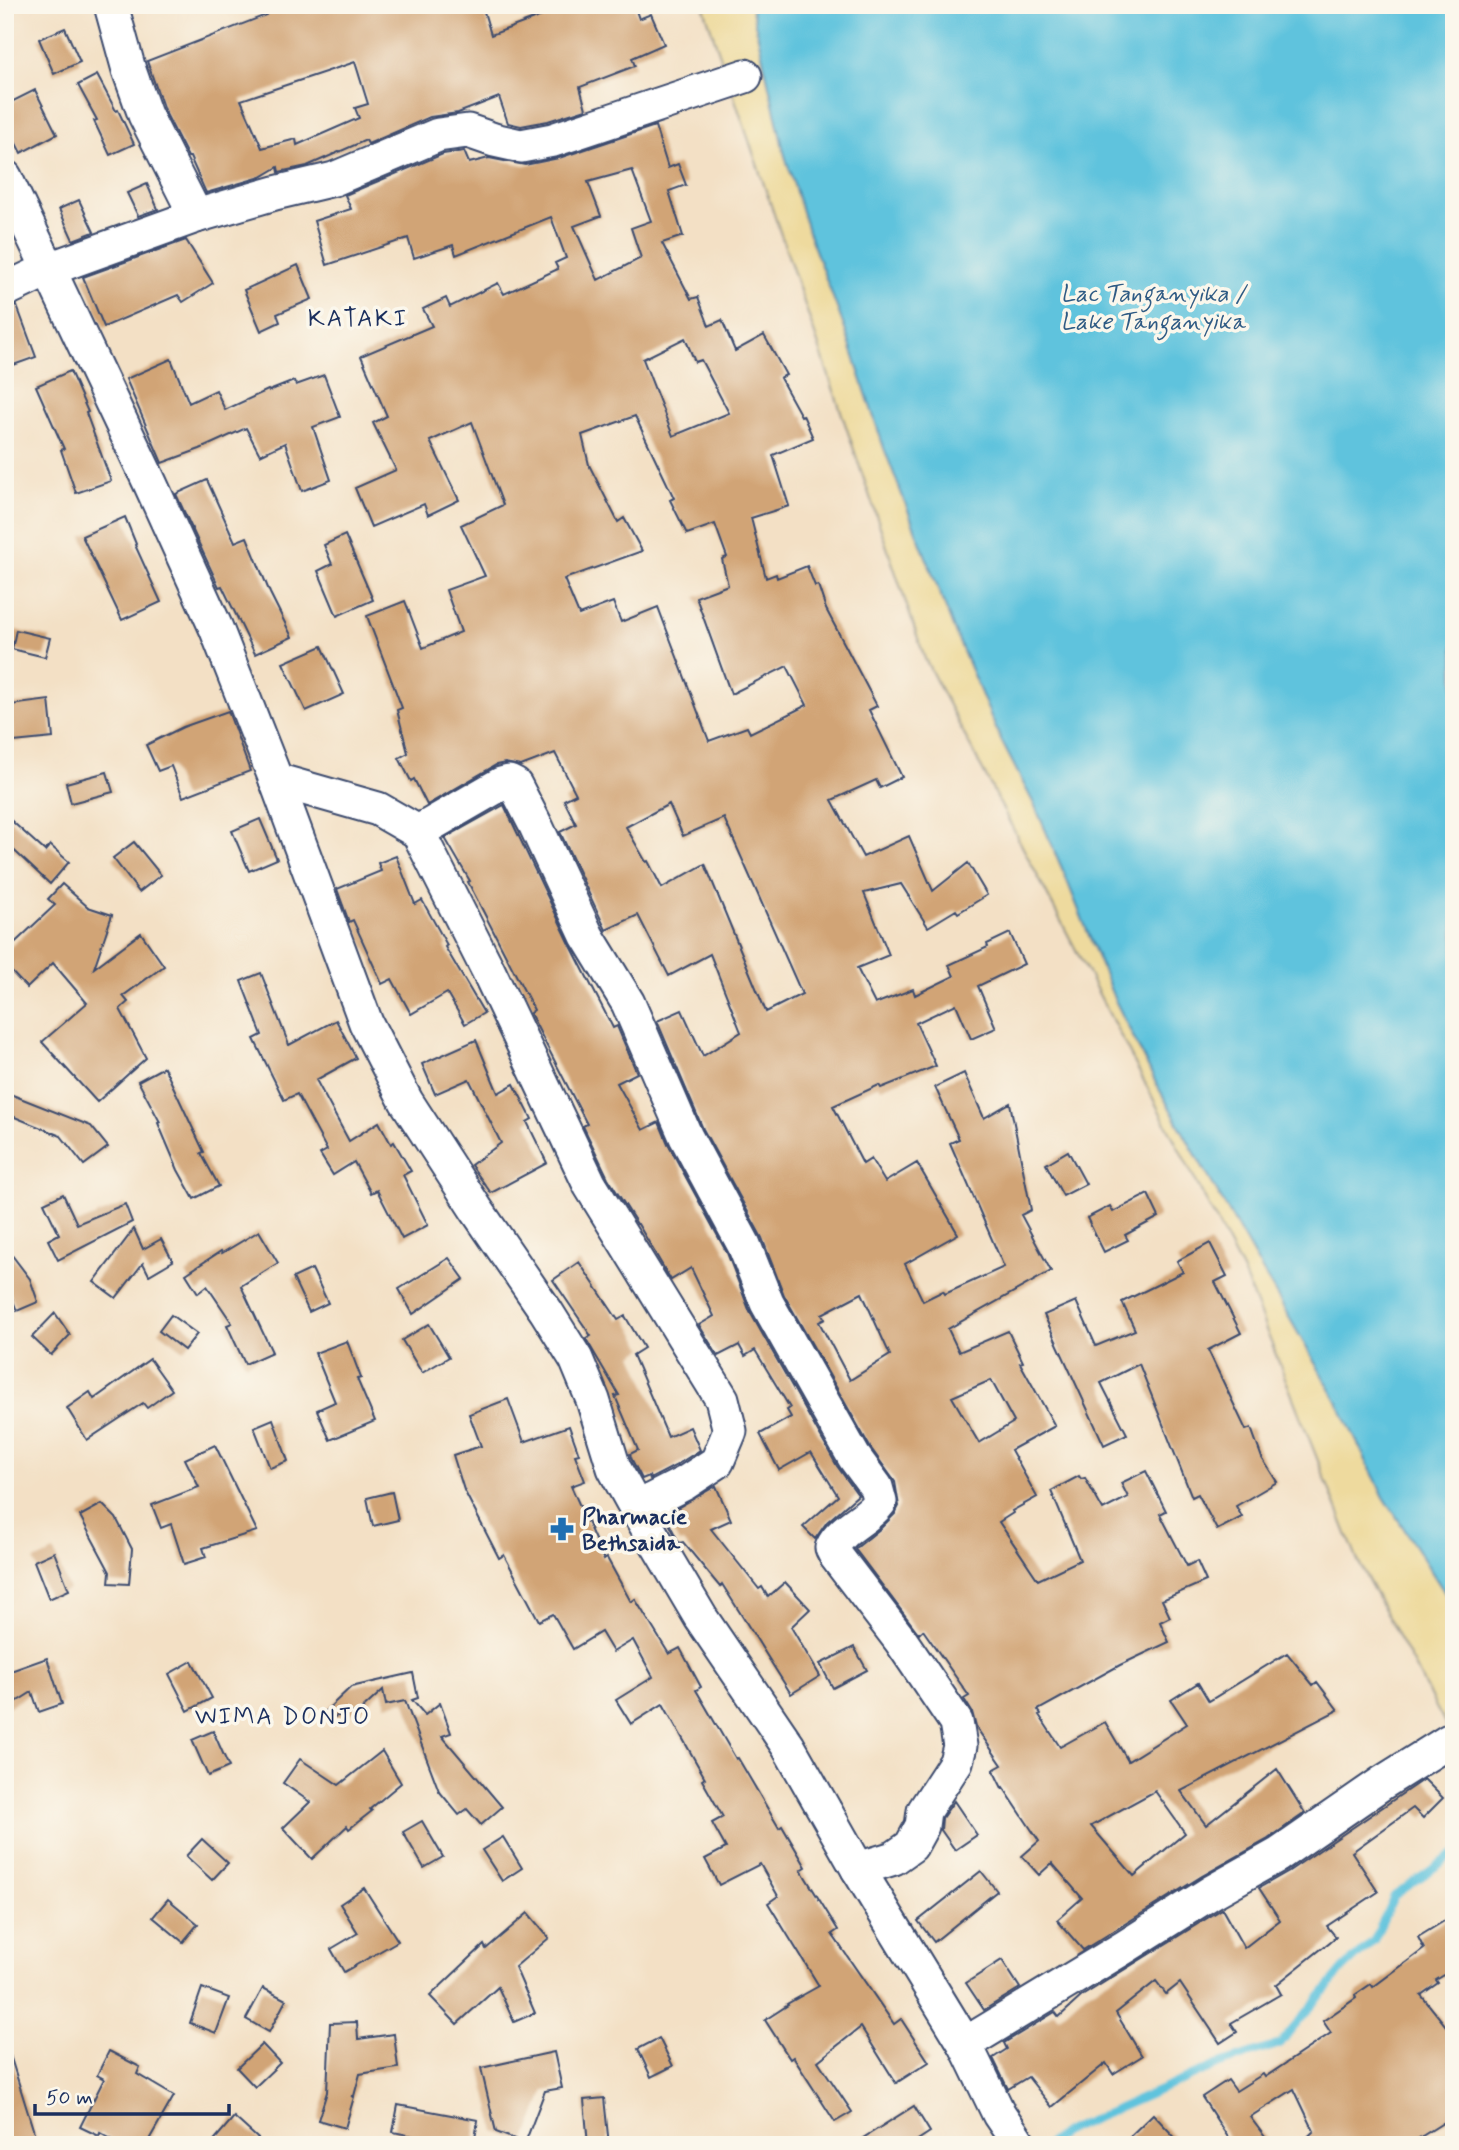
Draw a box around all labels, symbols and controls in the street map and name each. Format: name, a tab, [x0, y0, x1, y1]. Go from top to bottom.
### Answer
water label: Lac Tanganyika / Lake Tanganyika	[1060, 279, 1249, 341]
district label: KATAKI	[308, 304, 408, 335]
place label: Pharmacie Bethsaida	[582, 1503, 688, 1559]
pharmacy icon: Pharmacie Bethsaida	[548, 1515, 576, 1543]
district label: WIMA DONJO	[195, 1702, 371, 1733]
scale bar	[35, 2073, 229, 2117]
text: 50 m	[46, 2084, 93, 2112]

